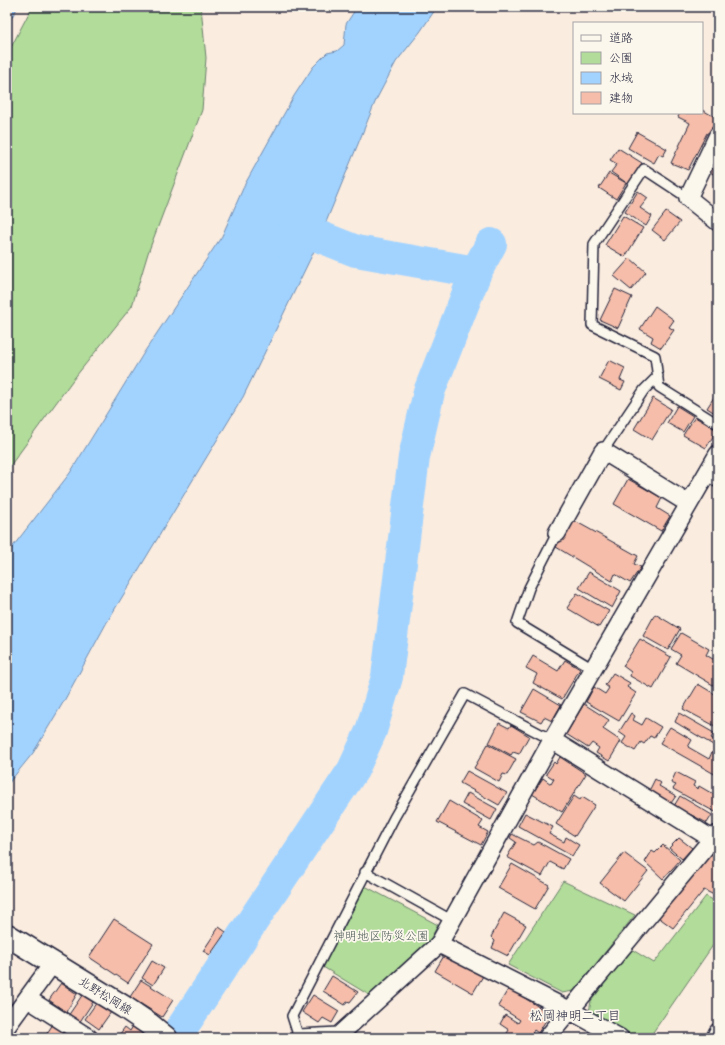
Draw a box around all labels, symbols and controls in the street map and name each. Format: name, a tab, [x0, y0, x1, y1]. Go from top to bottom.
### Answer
legend	[573, 22, 703, 114]
text: 道路	[609, 31, 633, 46]
text: 公園	[609, 51, 633, 66]
text: 水域	[609, 71, 633, 86]
text: 建物	[609, 91, 633, 106]
park label: 神明地区防災公園	[333, 929, 429, 944]
street label: 北野松岡線	[76, 974, 134, 1018]
district label: 松岡神明二丁目	[529, 1008, 621, 1024]

